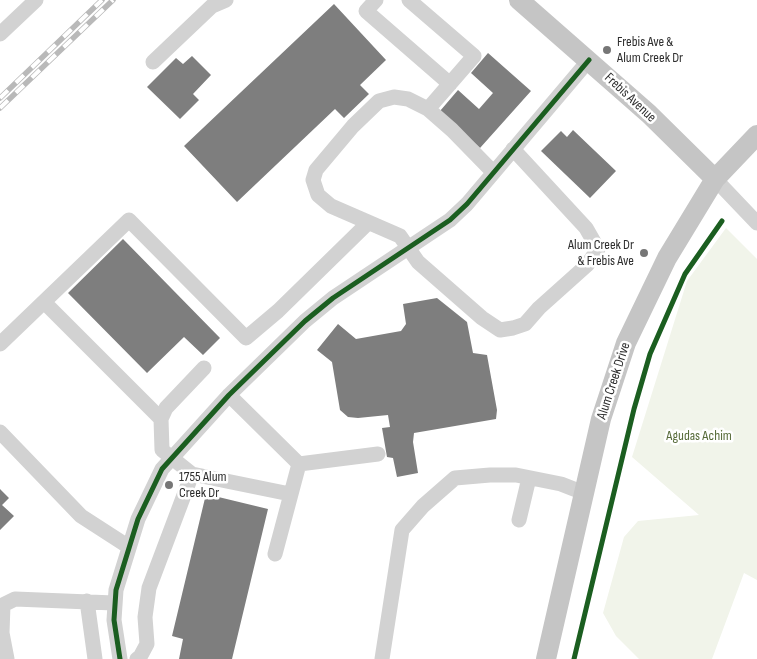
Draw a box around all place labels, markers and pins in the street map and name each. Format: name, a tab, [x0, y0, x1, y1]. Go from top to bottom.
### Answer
place label: Frebis Ave & Alum Creek Dr	[617, 34, 683, 66]
marker: Frebis Ave & Alum Creek Dr	[601, 44, 613, 56]
place label: Alum Creek Dr & Frebis Ave	[568, 237, 634, 270]
marker: Alum Creek Dr & Frebis Ave	[638, 247, 650, 259]
place label: 1755 Alum Creek Dr	[179, 469, 227, 502]
marker: 1755 Alum Creek Dr	[163, 479, 175, 491]

